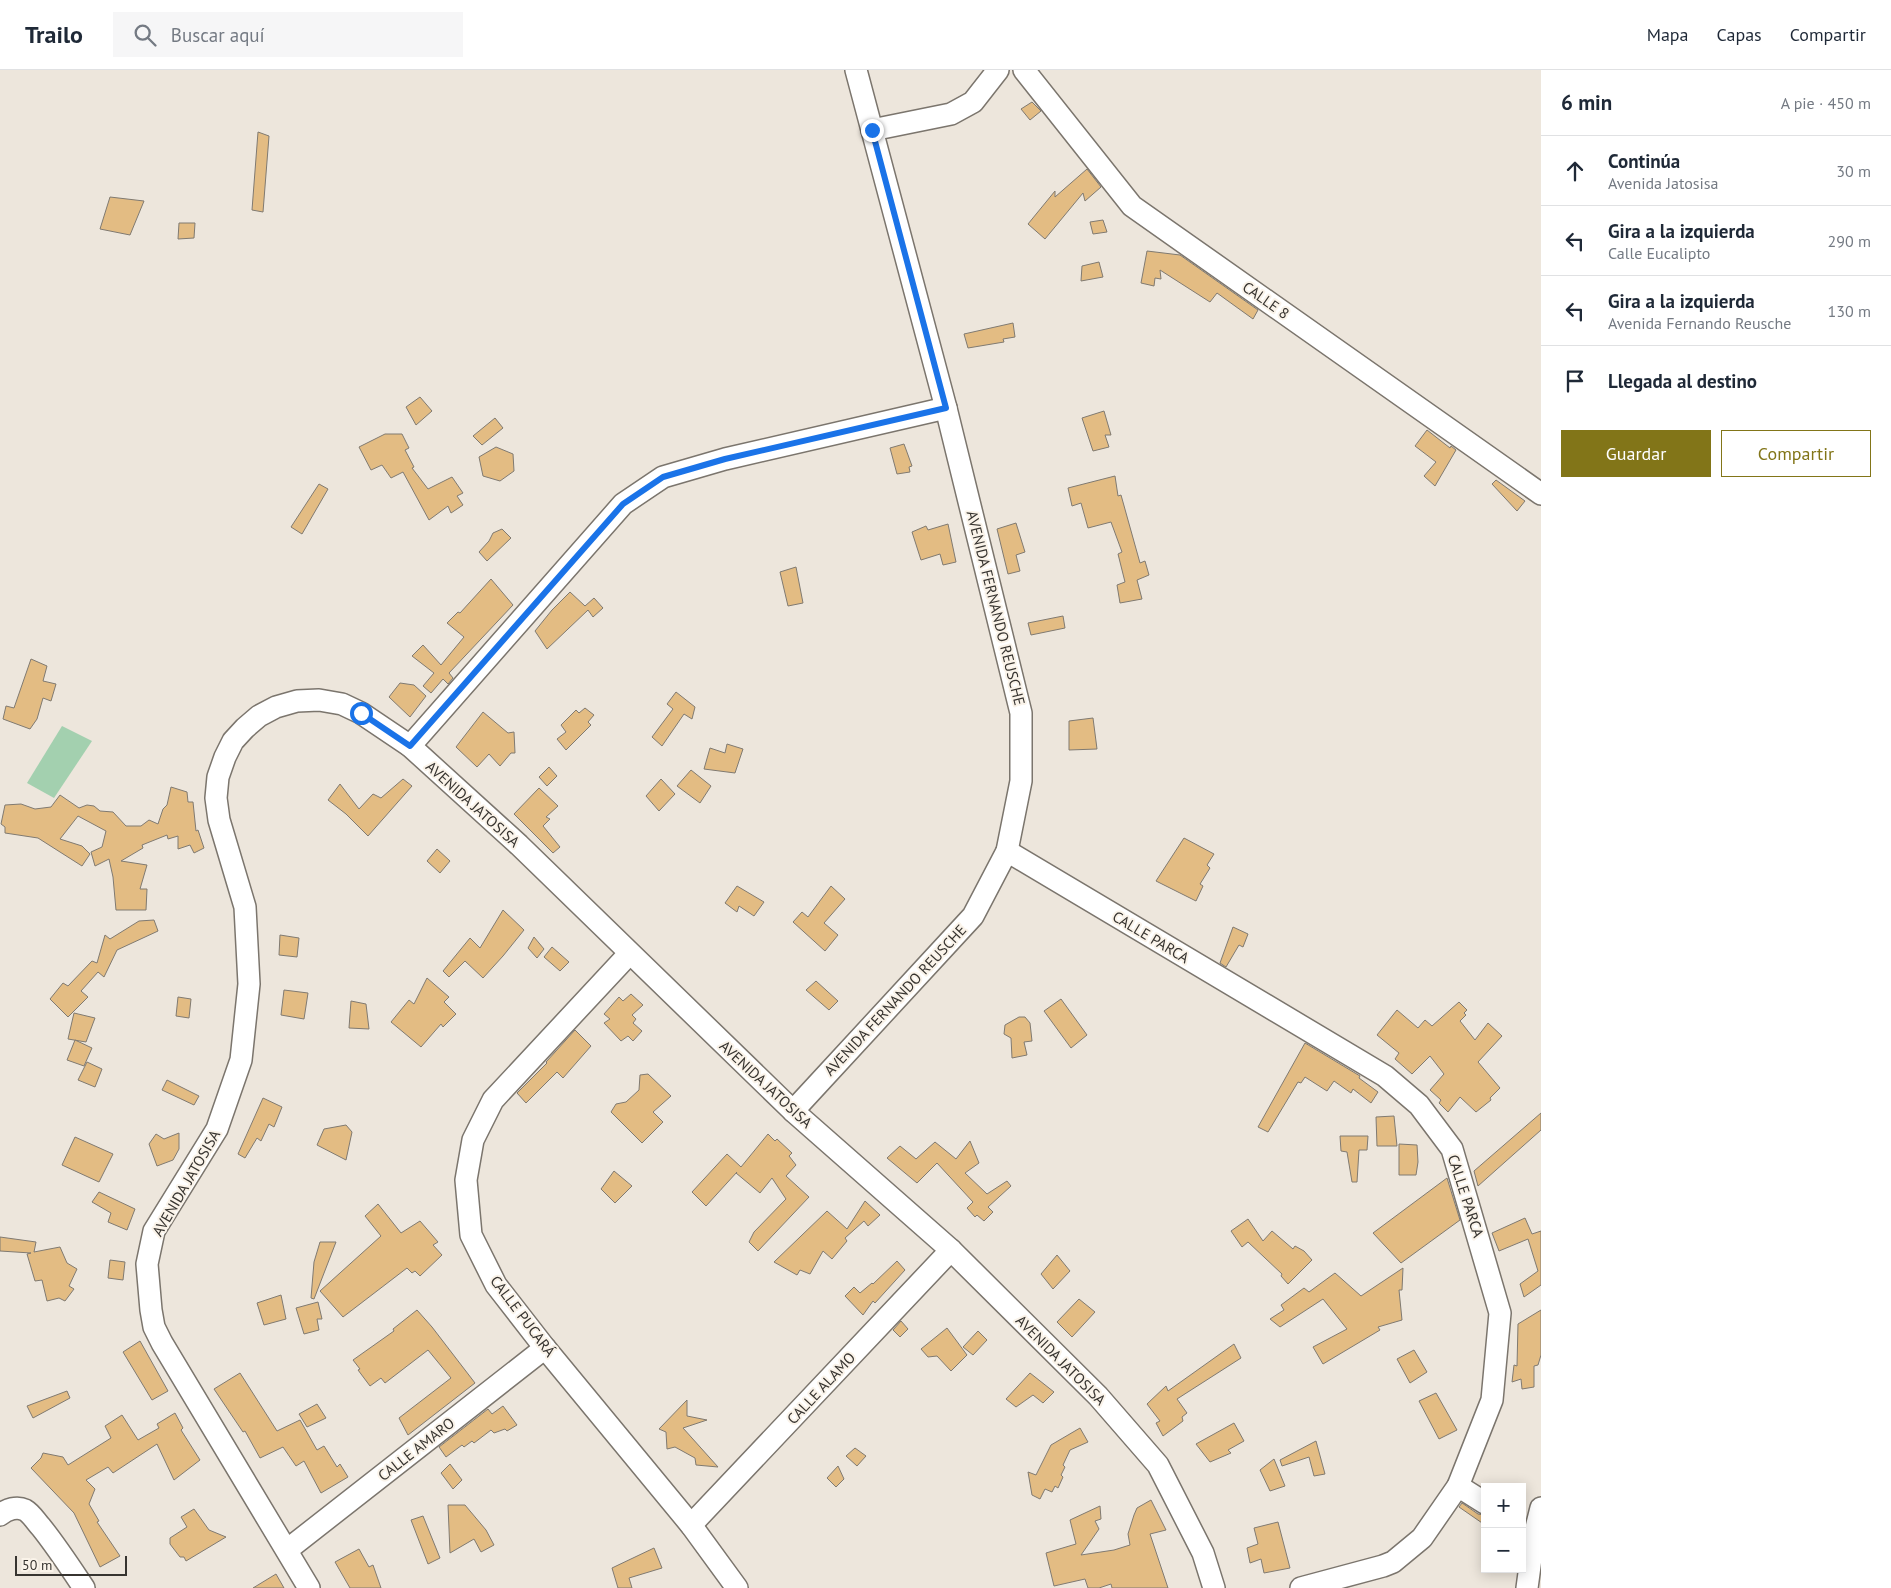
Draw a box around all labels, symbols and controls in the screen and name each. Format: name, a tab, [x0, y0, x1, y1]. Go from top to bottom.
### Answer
search box	[113, 12, 463, 57]
text: Trailo	[25, 19, 83, 50]
icon: search	[131, 21, 159, 49]
text: Buscar aquí	[171, 23, 265, 47]
text: Mapa	[1647, 23, 1689, 46]
text: Capas	[1717, 23, 1762, 46]
text: Compartir	[1790, 23, 1866, 46]
text: 6 min	[1561, 89, 1612, 116]
text: A pie · 450 m	[1781, 93, 1871, 113]
route end	[861, 119, 884, 142]
text: Continúa	[1608, 149, 1680, 173]
icon: ahead	[1561, 157, 1589, 185]
text: 30 m	[1836, 161, 1871, 181]
text: Avenida Jatosisa	[1608, 173, 1718, 193]
text: Gira a la izquierda	[1608, 219, 1755, 243]
icon: left	[1561, 227, 1589, 255]
text: 290 m	[1828, 231, 1871, 251]
text: Calle Eucalipto	[1608, 243, 1710, 263]
street label: CALLE 8	[1239, 277, 1293, 323]
text: Gira a la izquierda	[1608, 289, 1755, 313]
icon: left	[1561, 297, 1589, 325]
text: 130 m	[1828, 301, 1871, 321]
text: Avenida Fernando Reusche	[1608, 313, 1791, 333]
icon: arrive	[1561, 367, 1589, 395]
text: Llegada al destino	[1608, 369, 1757, 393]
button: Guardar	[1561, 430, 1711, 477]
button: Compartir	[1721, 430, 1871, 477]
street label: AVENIDA FERNANDO REUSCHE	[963, 509, 1029, 707]
route start	[350, 702, 373, 725]
street label: AVENIDA JATOSISA	[422, 757, 524, 851]
street label: CALLE PARCA	[1109, 907, 1193, 967]
street label: AVENIDA FERNANDO REUSCHE	[820, 920, 970, 1080]
street label: AVENIDA JATOSISA	[716, 1036, 816, 1132]
street label: AVENIDA JATOSISA	[148, 1126, 224, 1240]
street label: CALLE PARCA	[1444, 1152, 1488, 1240]
street label: CALLE PUCARÁ	[486, 1272, 560, 1361]
street label: AVENIDA JATOSISA	[1012, 1311, 1110, 1409]
street label: CALLE ALAMO	[783, 1348, 859, 1428]
street label: CALLE AMARO	[374, 1413, 458, 1485]
map controls	[1481, 1483, 1526, 1573]
button: +	[1481, 1483, 1526, 1528]
button: −	[1481, 1528, 1526, 1573]
scale bar	[15, 1553, 128, 1576]
text: 50 m	[22, 1556, 52, 1574]

